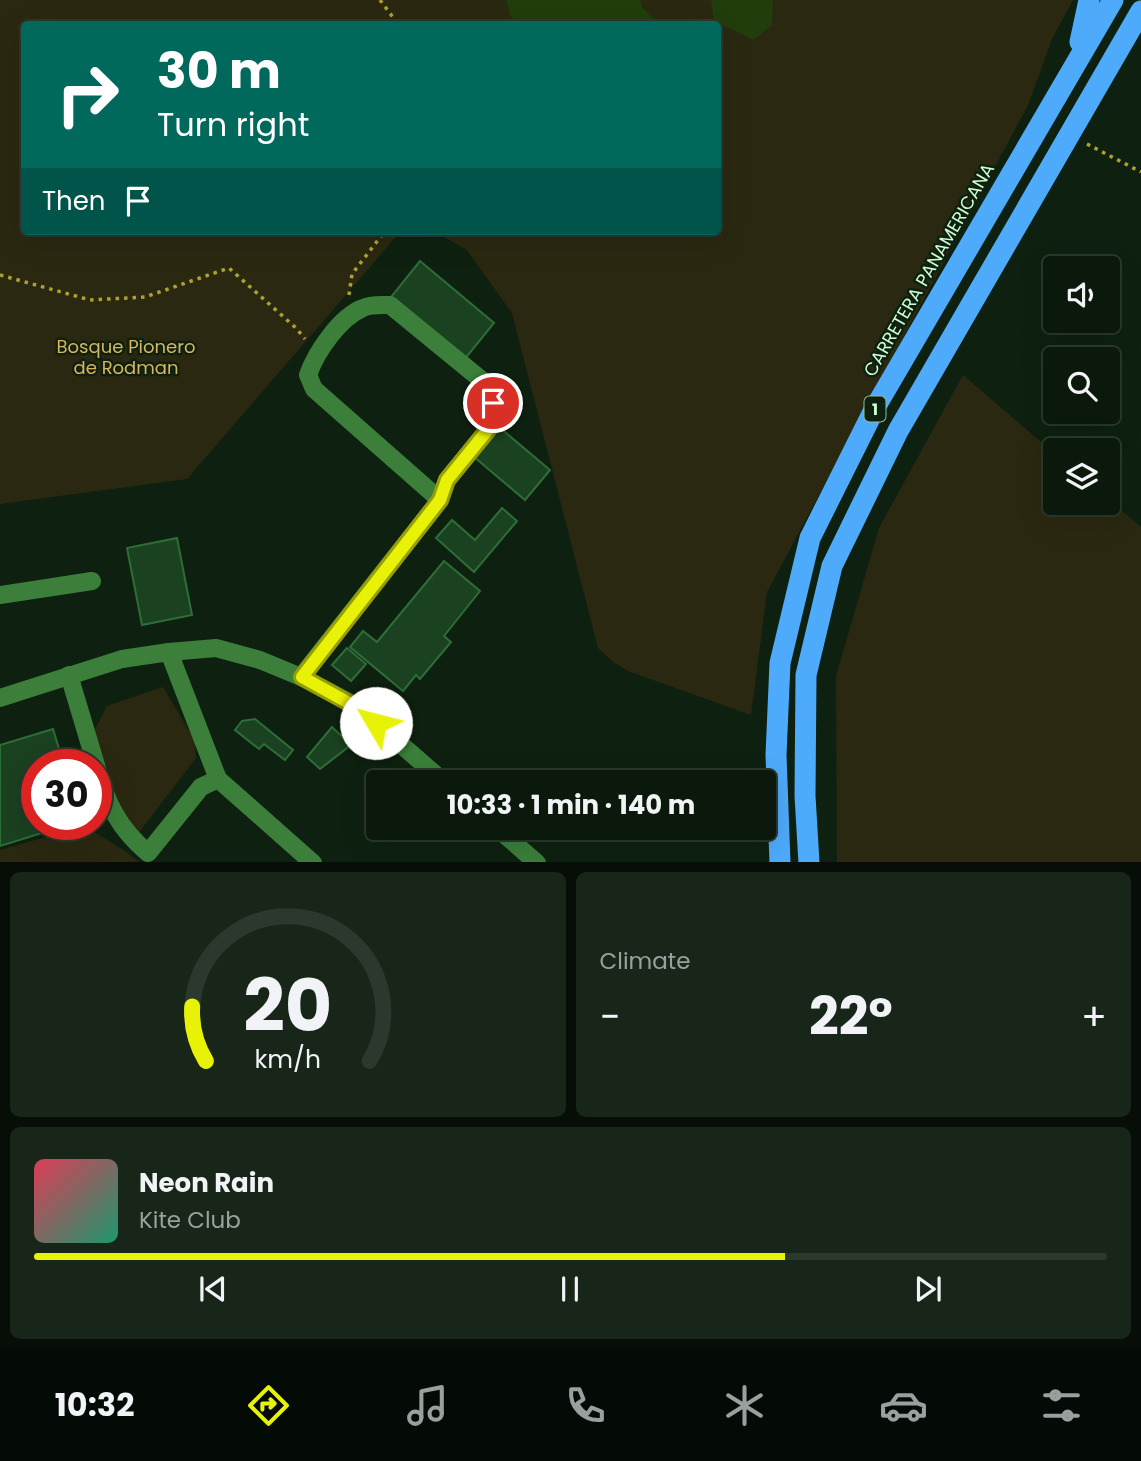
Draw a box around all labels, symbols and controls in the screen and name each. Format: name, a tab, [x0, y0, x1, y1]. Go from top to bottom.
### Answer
text: 30 m	[157, 37, 281, 105]
icon: right	[42, 49, 133, 140]
text: Turn right	[157, 102, 309, 147]
street label: CARRETERA PANAMERICANA	[857, 159, 1000, 381]
icon: arrive	[119, 182, 157, 220]
text: Then	[42, 183, 105, 219]
map controls	[1043, 256, 1120, 515]
button: sound	[1043, 256, 1120, 333]
park label: Bosque Pionero de Rodman	[57, 334, 195, 380]
button: search	[1043, 347, 1120, 424]
pin	[463, 373, 523, 433]
icon: arrive	[474, 384, 512, 422]
road number: 1	[864, 396, 886, 422]
button: layers	[1043, 438, 1120, 515]
position arrow	[339, 686, 413, 760]
speed limit sign: 30	[21, 749, 112, 840]
text: 10:33 · 1 min · 140 m	[447, 787, 695, 823]
text: Climate	[600, 945, 690, 977]
text: 20	[243, 955, 332, 1056]
text: 22°	[809, 980, 892, 1053]
text: −	[600, 990, 620, 1043]
text: +	[1081, 990, 1107, 1043]
text: km/h	[254, 1041, 321, 1076]
text: Neon Rain	[139, 1165, 274, 1201]
text: Kite Club	[139, 1204, 241, 1236]
icon: previous	[194, 1270, 232, 1308]
icon: pause	[551, 1270, 589, 1308]
icon: next	[909, 1270, 947, 1308]
icon: directions	[244, 1381, 293, 1430]
icon: music	[403, 1381, 452, 1430]
icon: phone	[561, 1381, 610, 1430]
icon: climate	[720, 1381, 769, 1430]
icon: car	[879, 1381, 928, 1430]
icon: filters	[1037, 1381, 1086, 1430]
text: 10:32	[55, 1382, 134, 1427]

